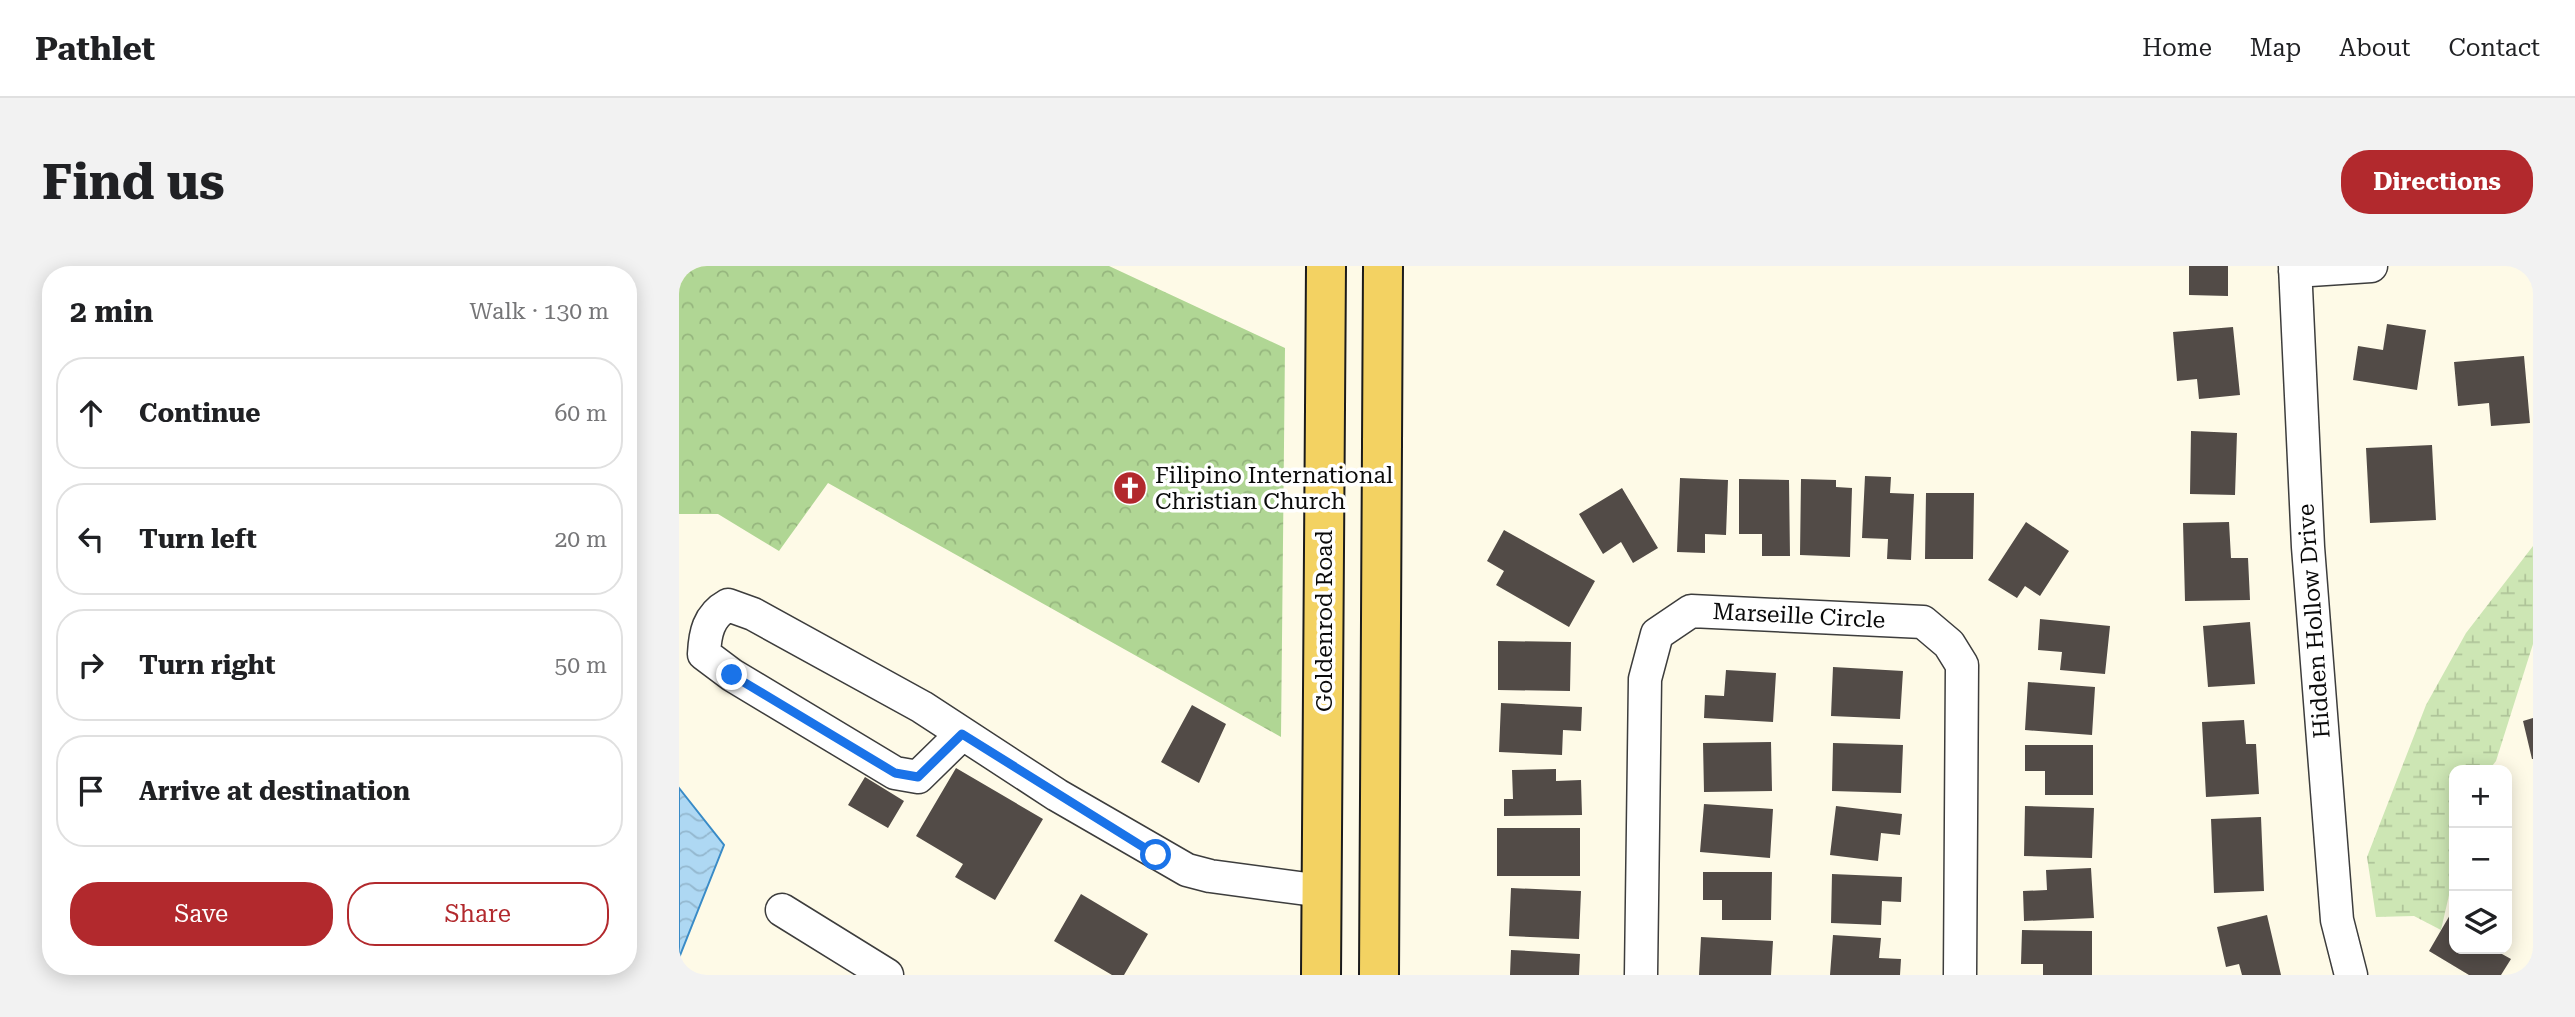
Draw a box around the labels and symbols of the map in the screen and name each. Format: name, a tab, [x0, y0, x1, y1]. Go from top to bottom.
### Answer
place label: Filipino International Christian Church	[1155, 462, 1393, 515]
church icon: Filipino International Christian Church	[1111, 469, 1149, 507]
street label: Hidden Hollow Drive	[2292, 503, 2336, 739]
street label: Goldenrod Road	[1311, 530, 1338, 712]
street label: Marseille Circle	[1712, 598, 1886, 634]
route end	[716, 659, 747, 690]
route start	[1140, 839, 1171, 870]

